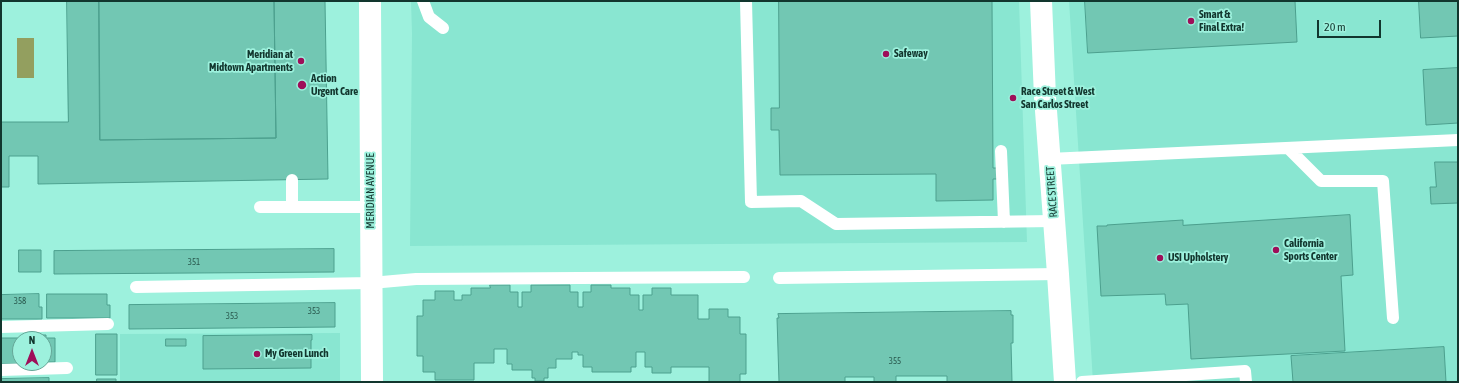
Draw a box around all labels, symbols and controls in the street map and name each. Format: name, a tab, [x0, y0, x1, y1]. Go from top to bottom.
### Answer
place label: Smart & Final Extra!	[1199, 8, 1244, 34]
scale bar	[1319, 12, 1383, 38]
marker: Smart & Final Extra!	[1186, 16, 1196, 26]
text: 20 m	[1324, 20, 1346, 34]
place label: Safeway	[894, 47, 928, 61]
place label: Meridian at Midtown Apartments	[209, 48, 293, 74]
marker: Safeway	[881, 49, 891, 59]
marker: Meridian at Midtown Apartments	[296, 56, 306, 66]
place label: Action Urgent Care	[311, 72, 358, 98]
marker: Action Urgent Care	[296, 79, 308, 91]
place label: Race Street & West San Carlos Street	[1021, 85, 1095, 111]
marker: Race Street & West San Carlos Street	[1008, 93, 1018, 103]
street label: MERIDIAN AVENUE	[364, 153, 378, 229]
street label: RACE STREET	[1044, 166, 1060, 218]
place label: California Sports Center	[1284, 237, 1337, 263]
marker: California Sports Center	[1271, 245, 1281, 255]
place label: USI Upholstery	[1168, 251, 1228, 265]
marker: USI Upholstery	[1155, 253, 1165, 263]
house number: 351	[188, 257, 200, 267]
house number: 358	[14, 296, 26, 306]
house number: 353	[308, 306, 320, 316]
house number: 353	[226, 311, 238, 321]
north arrow	[12, 331, 52, 371]
text: N	[29, 334, 35, 346]
place label: My Green Lunch	[265, 347, 329, 361]
marker: My Green Lunch	[252, 349, 262, 359]
house number: 355	[889, 356, 901, 366]

